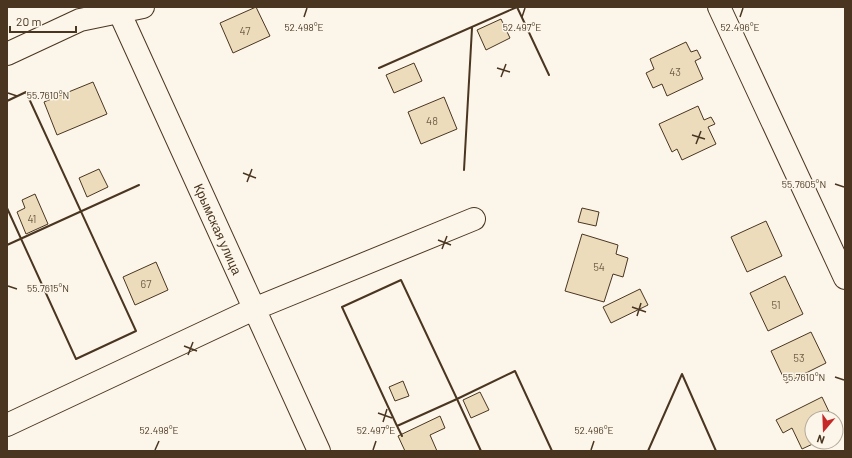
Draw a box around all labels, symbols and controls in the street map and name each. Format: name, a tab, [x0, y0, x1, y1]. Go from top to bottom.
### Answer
scale bar	[10, 8, 76, 34]
text: 20 m	[16, 14, 42, 28]
text: 52.498°E	[284, 21, 324, 33]
text: 52.497°E	[503, 21, 541, 33]
text: 52.496°E	[720, 21, 760, 33]
house number: 47	[240, 24, 250, 37]
house number: 43	[669, 65, 681, 78]
text: 55.7610°N	[27, 89, 69, 101]
house number: 48	[426, 114, 438, 127]
text: 55.7605°N	[782, 178, 826, 190]
street label: Крымская улица	[191, 181, 246, 278]
house number: 41	[28, 212, 36, 225]
house number: 54	[593, 260, 605, 273]
house number: 67	[141, 277, 151, 290]
text: 55.7615°N	[27, 282, 69, 294]
house number: 51	[771, 298, 781, 311]
house number: 53	[793, 351, 805, 364]
text: 55.7610°N	[783, 371, 825, 383]
north arrow	[804, 410, 844, 450]
text: 52.498°E	[139, 424, 179, 436]
text: 52.497°E	[357, 424, 395, 436]
text: 52.496°E	[574, 424, 614, 436]
text: N	[815, 433, 826, 447]

